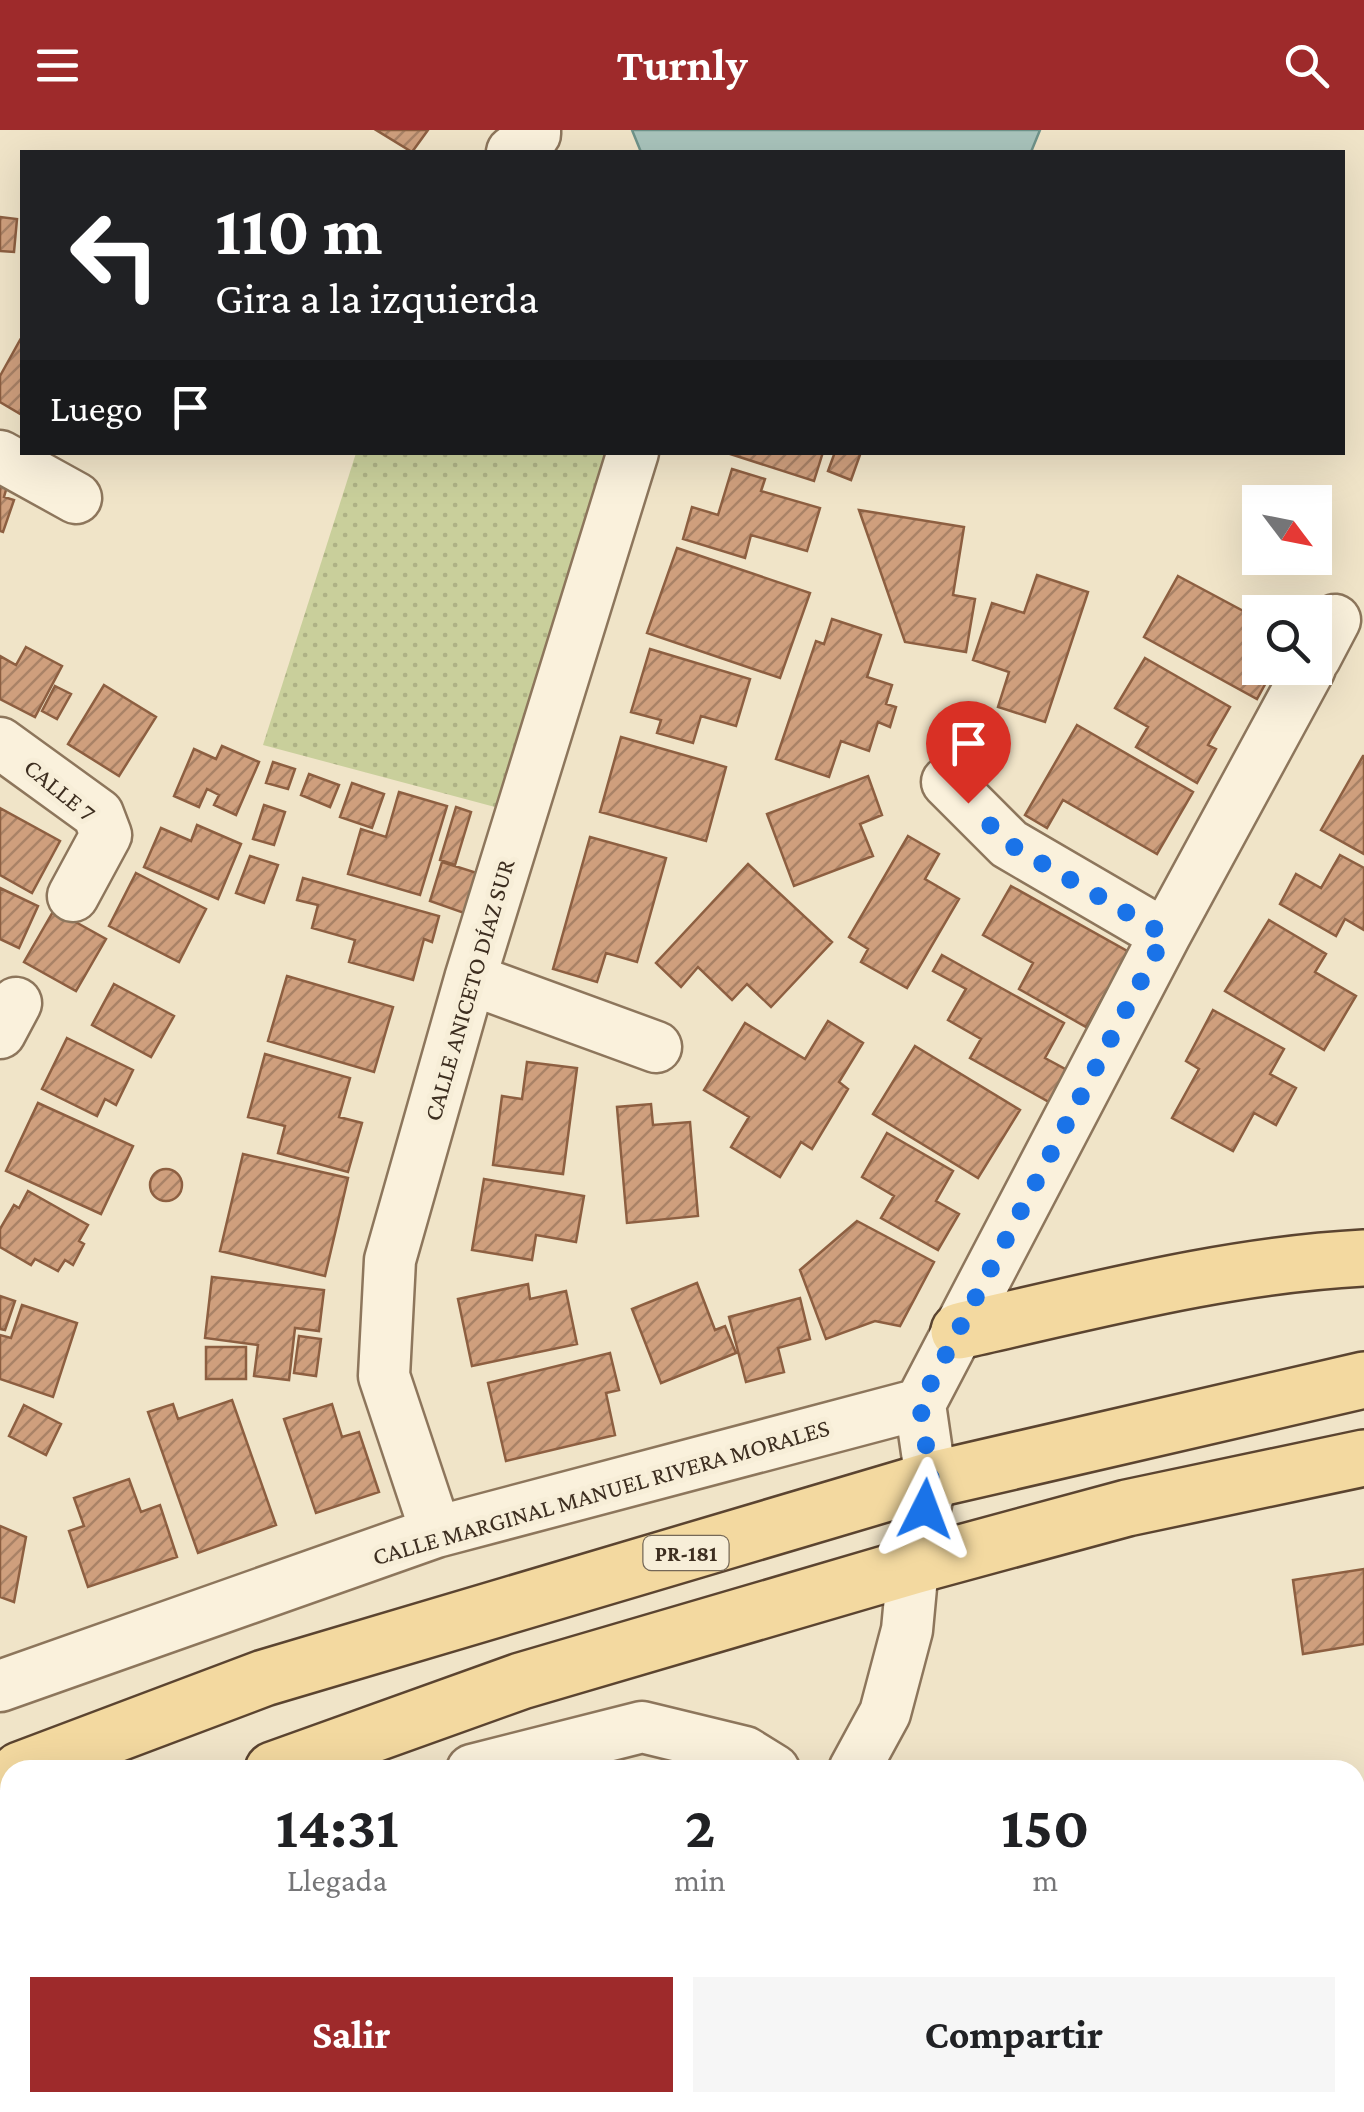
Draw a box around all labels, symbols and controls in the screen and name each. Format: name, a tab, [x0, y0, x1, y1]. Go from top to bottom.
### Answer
icon: menu	[30, 38, 85, 93]
icon: search	[1279, 38, 1334, 93]
text: Turnly	[616, 40, 748, 90]
icon: left	[50, 190, 180, 320]
text: 110 m	[215, 191, 383, 269]
text: Gira a la izquierda	[215, 273, 539, 323]
icon: arrive	[163, 380, 218, 435]
text: Luego	[50, 387, 143, 429]
north arrow	[1242, 485, 1332, 575]
map controls	[1242, 485, 1332, 685]
button: search	[1242, 595, 1332, 685]
pin	[926, 701, 1011, 804]
icon: arrive	[941, 716, 996, 771]
street label: CALLE 7	[19, 753, 101, 827]
street label: CALLE ANICETO DÍAZ SUR	[419, 856, 519, 1124]
street label: CALLE MARGINAL MANUEL RIVERA MORALES	[370, 1414, 832, 1570]
position arrow	[873, 1457, 977, 1561]
road number: PR-181	[644, 1536, 728, 1570]
text: 14:31	[276, 1793, 399, 1860]
text: 2	[685, 1793, 715, 1860]
text: 150	[1001, 1793, 1089, 1860]
text: Llegada	[287, 1862, 387, 1898]
text: min	[674, 1862, 726, 1898]
text: m	[1032, 1862, 1058, 1898]
button: Salir	[30, 1977, 673, 2092]
button: Compartir	[693, 1977, 1335, 2092]

